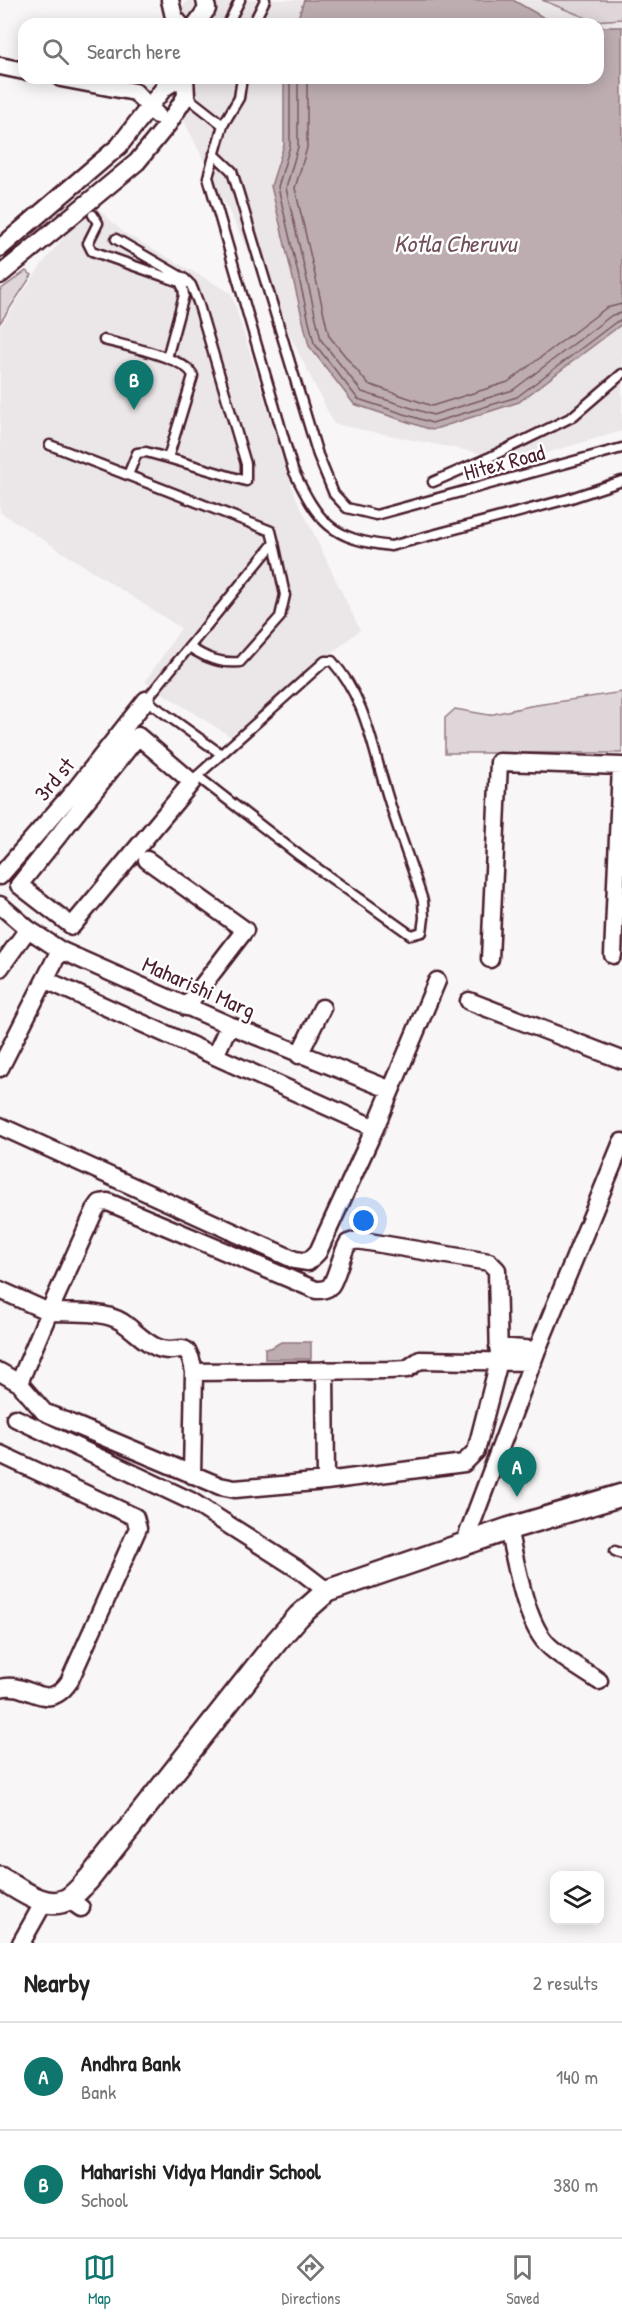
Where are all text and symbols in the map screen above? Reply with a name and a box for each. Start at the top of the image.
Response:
search box [18,18,604,84]
icon: search [39,35,72,68]
text: Search here [87,36,181,66]
water label: Kotla Cheruvu [394,227,519,259]
pin: B [114,360,154,410]
street label: Hitex Road [460,437,548,487]
street label: 3rd st [27,751,81,807]
street label: Maharishi Marg [138,949,260,1025]
your location [349,1206,378,1235]
pin: A [498,1448,536,1497]
map controls [550,1871,604,1925]
button: layers [550,1871,604,1925]
text: Nearby [24,1965,90,2000]
text: 2 results [533,1969,598,1996]
text: Andhra Bank [81,2048,181,2078]
text: A [39,2063,48,2090]
text: 140 m [556,2063,598,2090]
text: Bank [81,2078,116,2105]
text: Maharishi Vidya Mandir School [81,2156,321,2186]
text: B [38,2171,49,2198]
text: 380 m [553,2171,598,2198]
text: School [81,2186,128,2213]
tab: Map [83,2251,116,2309]
tab: Directions [282,2251,340,2309]
tab: Saved [506,2251,539,2309]

